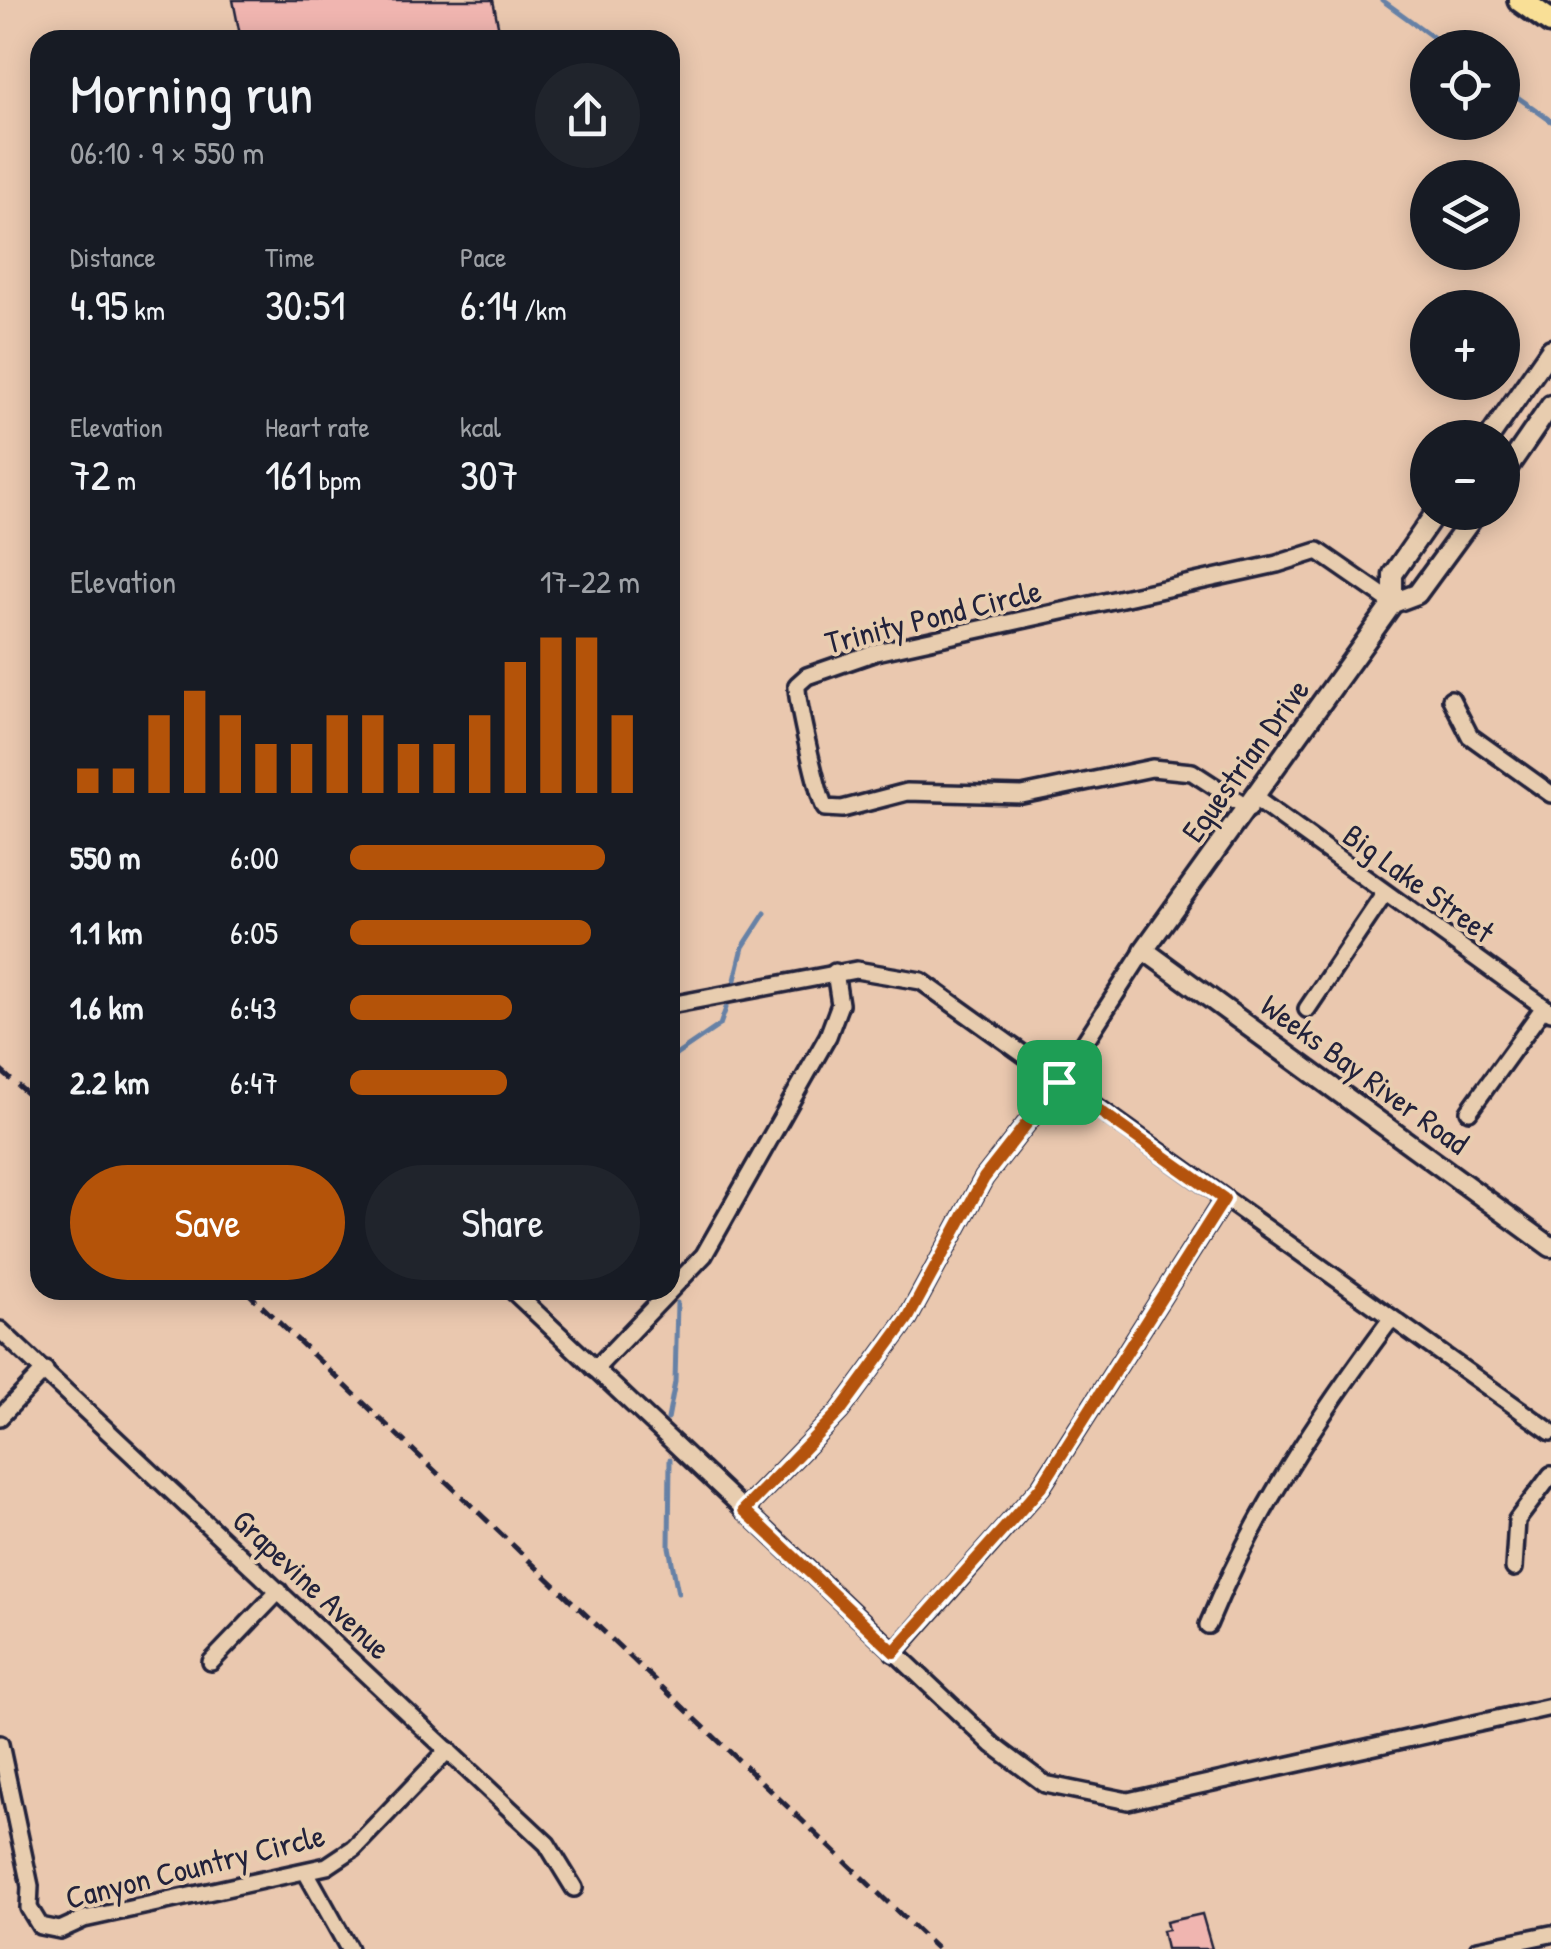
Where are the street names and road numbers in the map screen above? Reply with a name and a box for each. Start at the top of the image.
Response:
street label: Trinity Pond Circle [820,568,1046,664]
street label: Equestrian Drive [1171,670,1319,850]
street label: Big Lake Street [1335,813,1504,953]
street label: Weeks Bay River Road [1252,984,1478,1164]
street label: Grapevine Avenue [223,1499,401,1669]
street label: Canyon Country Circle [61,1813,329,1919]

